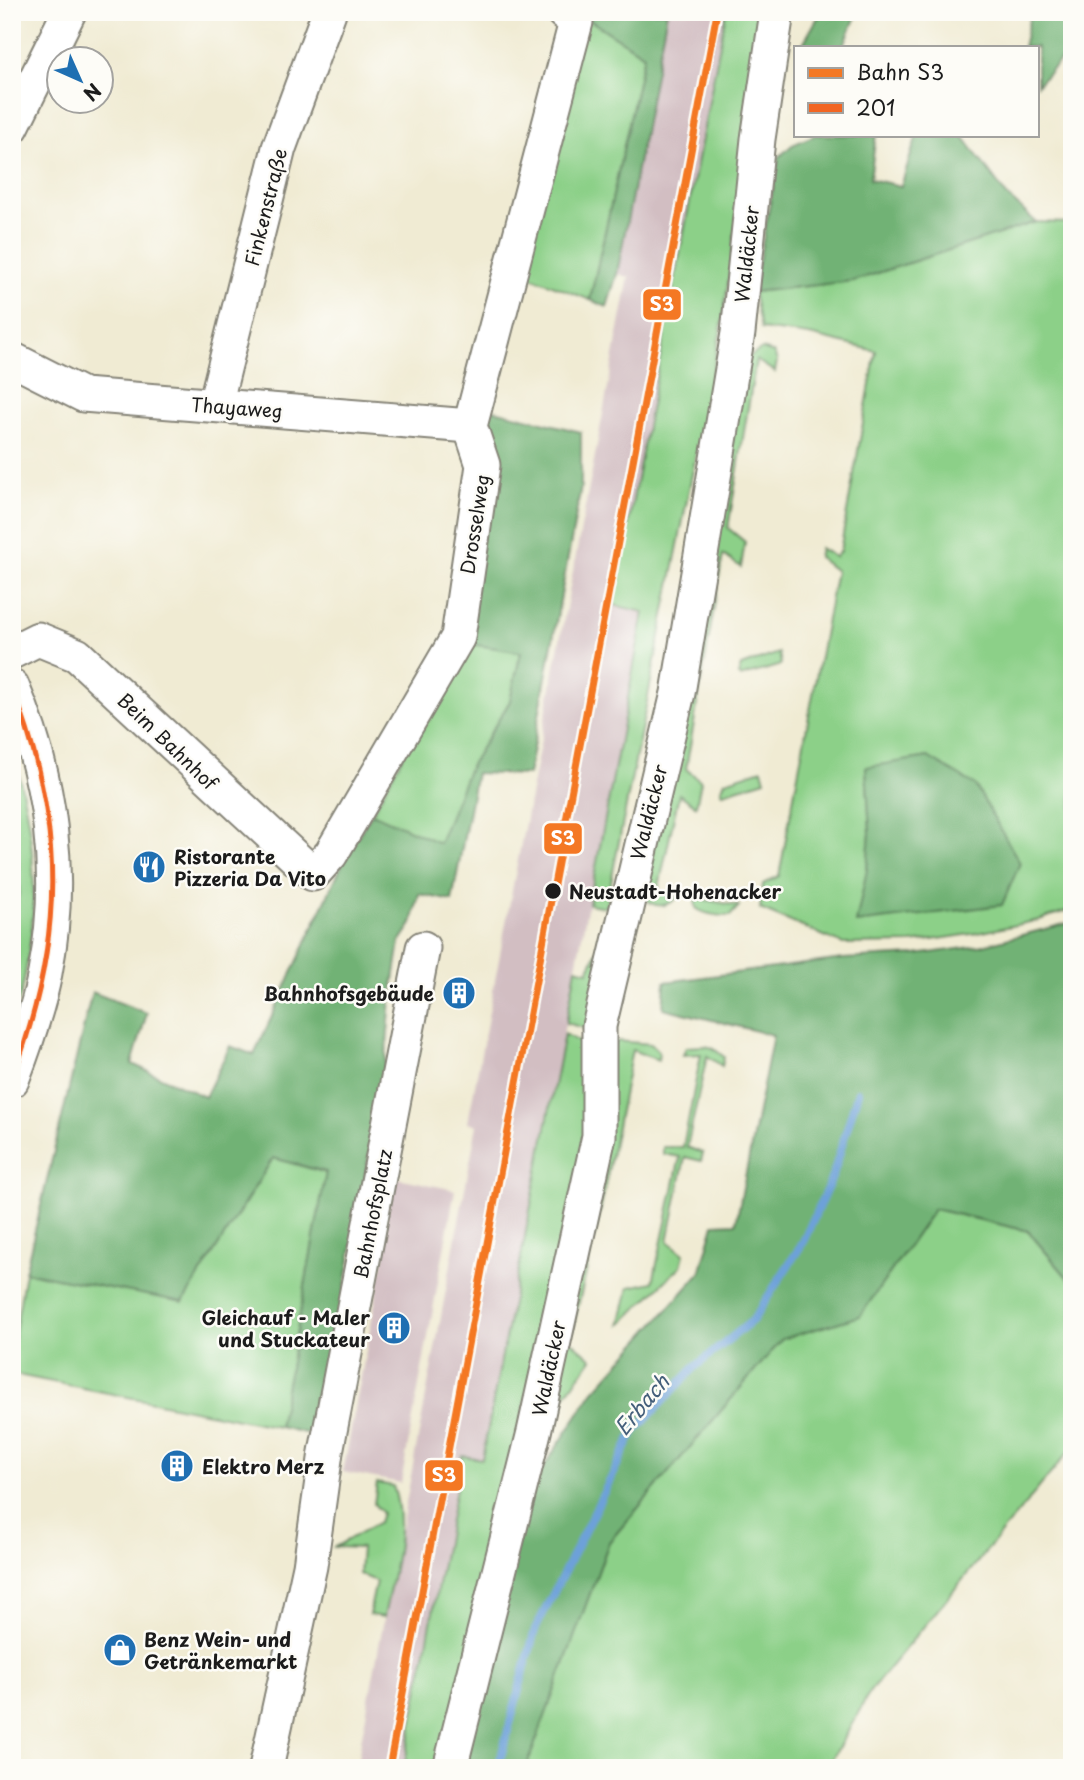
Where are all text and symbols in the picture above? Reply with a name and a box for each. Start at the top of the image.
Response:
north arrow [46,46,116,116]
legend [794,46,1038,136]
text: Bahn S3 [856,55,944,87]
text: N [78,78,108,108]
text: 201 [856,91,895,123]
street label: Finkenstraße [237,145,293,269]
street label: Waldäcker [727,204,765,304]
line badge: S3 [642,288,682,321]
text: S3 [650,289,674,317]
street label: Thayaweg [190,390,284,424]
street label: Drosselweg [452,472,496,576]
street label: Beim Bahnhof [112,686,225,797]
street label: Waldäcker [623,761,673,863]
line badge: S3 [543,822,583,855]
text: S3 [551,823,575,851]
place label: Ristorante Pizzeria Da Vito [174,842,326,892]
restaurant icon: Ristorante Pizzeria Da Vito [130,848,168,886]
place label: Neustadt-Hohenacker [569,877,782,905]
marker: Neustadt-Hohenacker [543,881,563,901]
building icon: Bahnhofsgebäude [440,974,478,1012]
place label: Bahnhofsgebäude [264,979,434,1007]
street label: Bahnhofsplatz [346,1147,398,1281]
place label: Gleichauf - Maler und Stuckateur [202,1303,370,1353]
building icon: Gleichauf - Maler und Stuckateur [375,1309,413,1347]
street label: Waldäcker [524,1317,572,1419]
water label: Erbach [606,1366,677,1441]
building icon: Elektro Merz [158,1447,196,1485]
place label: Elektro Merz [202,1452,325,1480]
line badge: S3 [424,1459,464,1492]
text: S3 [432,1460,456,1488]
place label: Benz Wein- und Getränkemarkt [144,1625,297,1675]
shop icon: Benz Wein- und Getränkemarkt [101,1631,139,1669]

